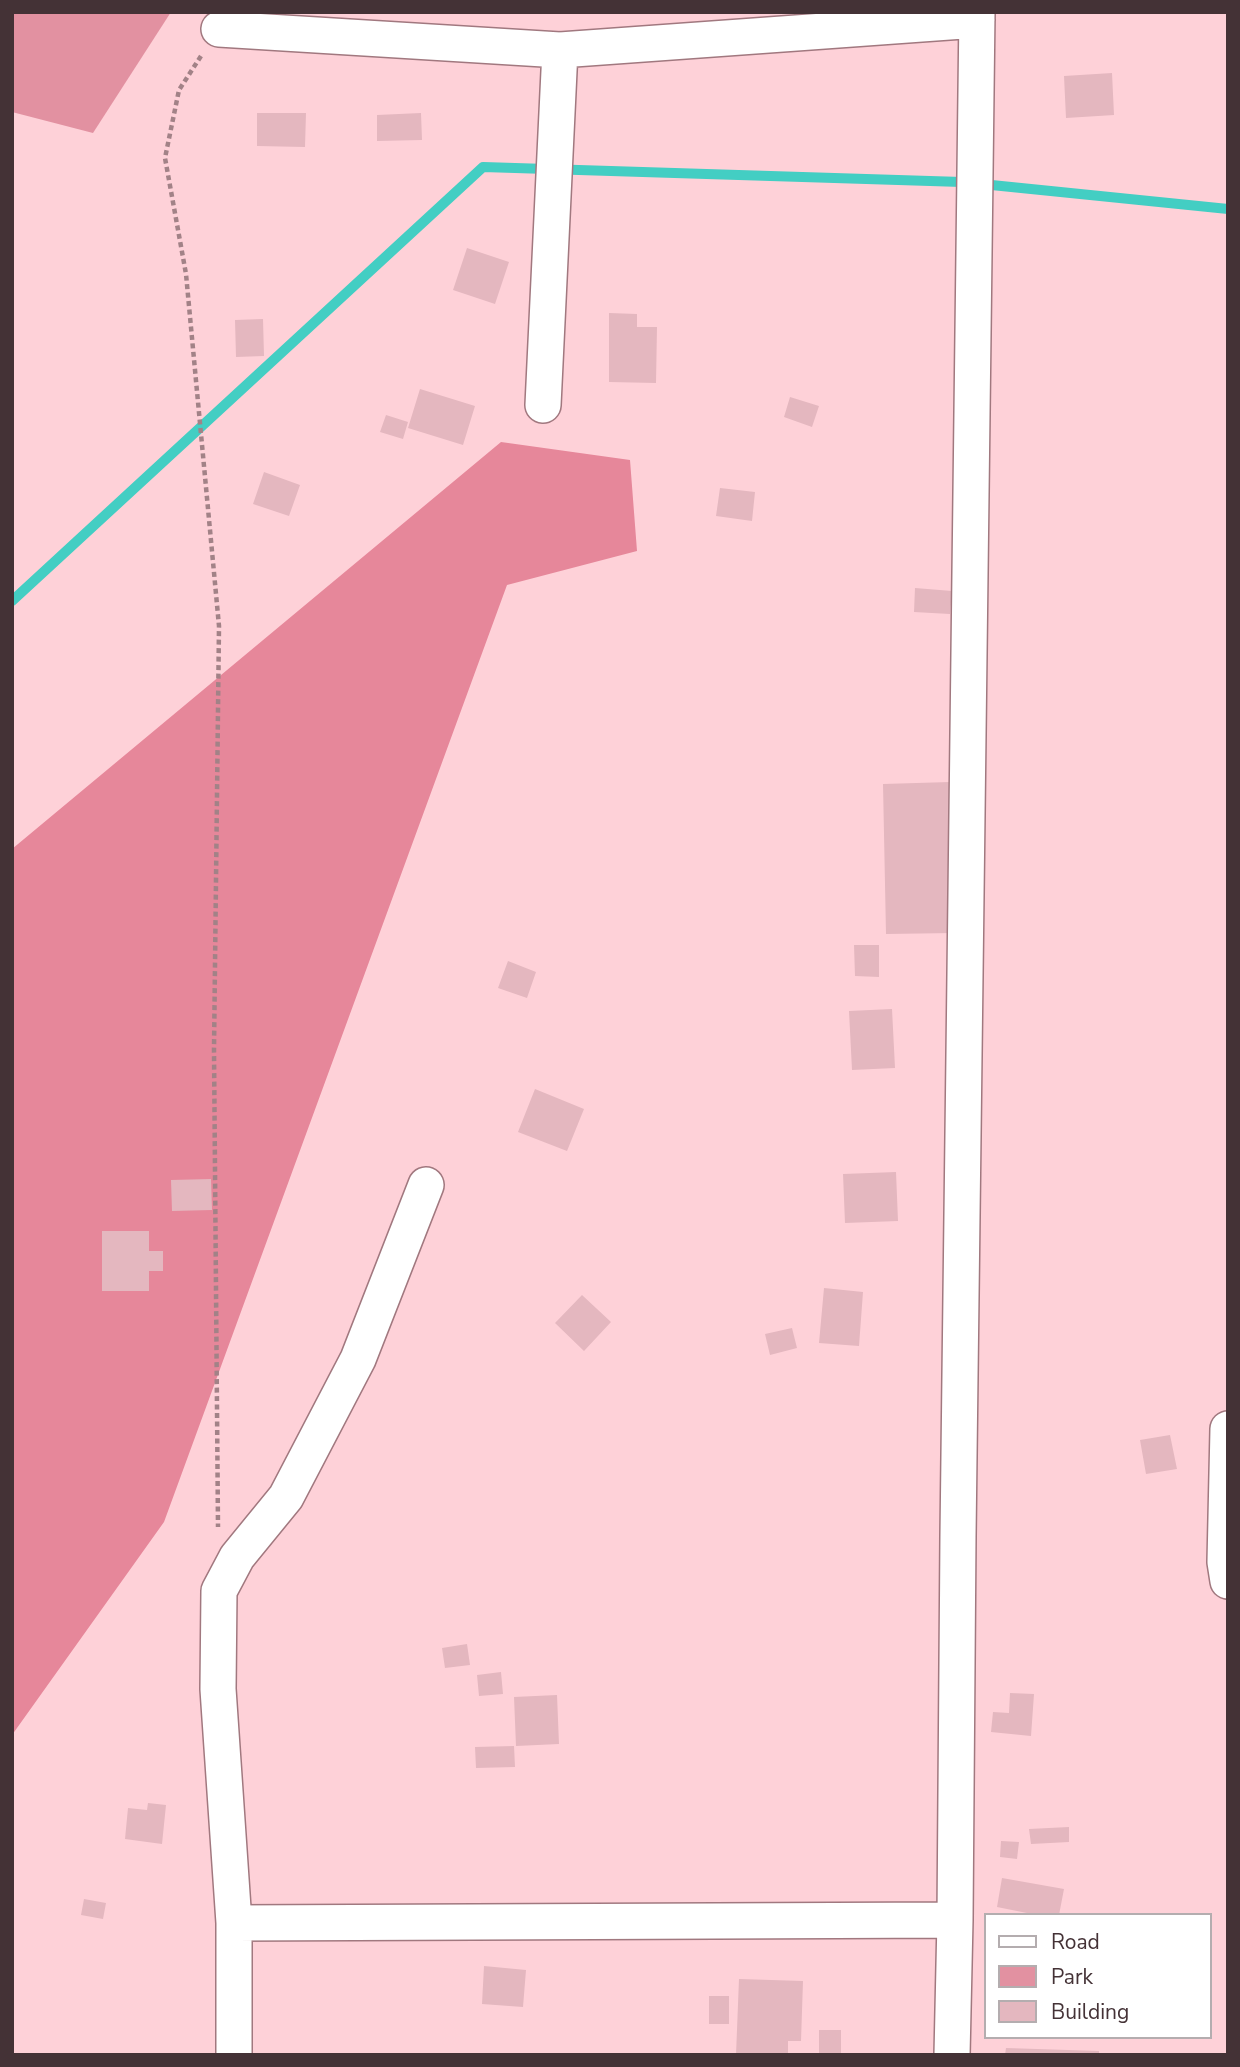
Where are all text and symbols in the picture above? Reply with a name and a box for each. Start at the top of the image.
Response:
legend [984,1913,1212,2039]
text: Road [1051,1928,1100,1956]
text: Park [1051,1963,1093,1991]
text: Building [1051,1998,1129,2026]

